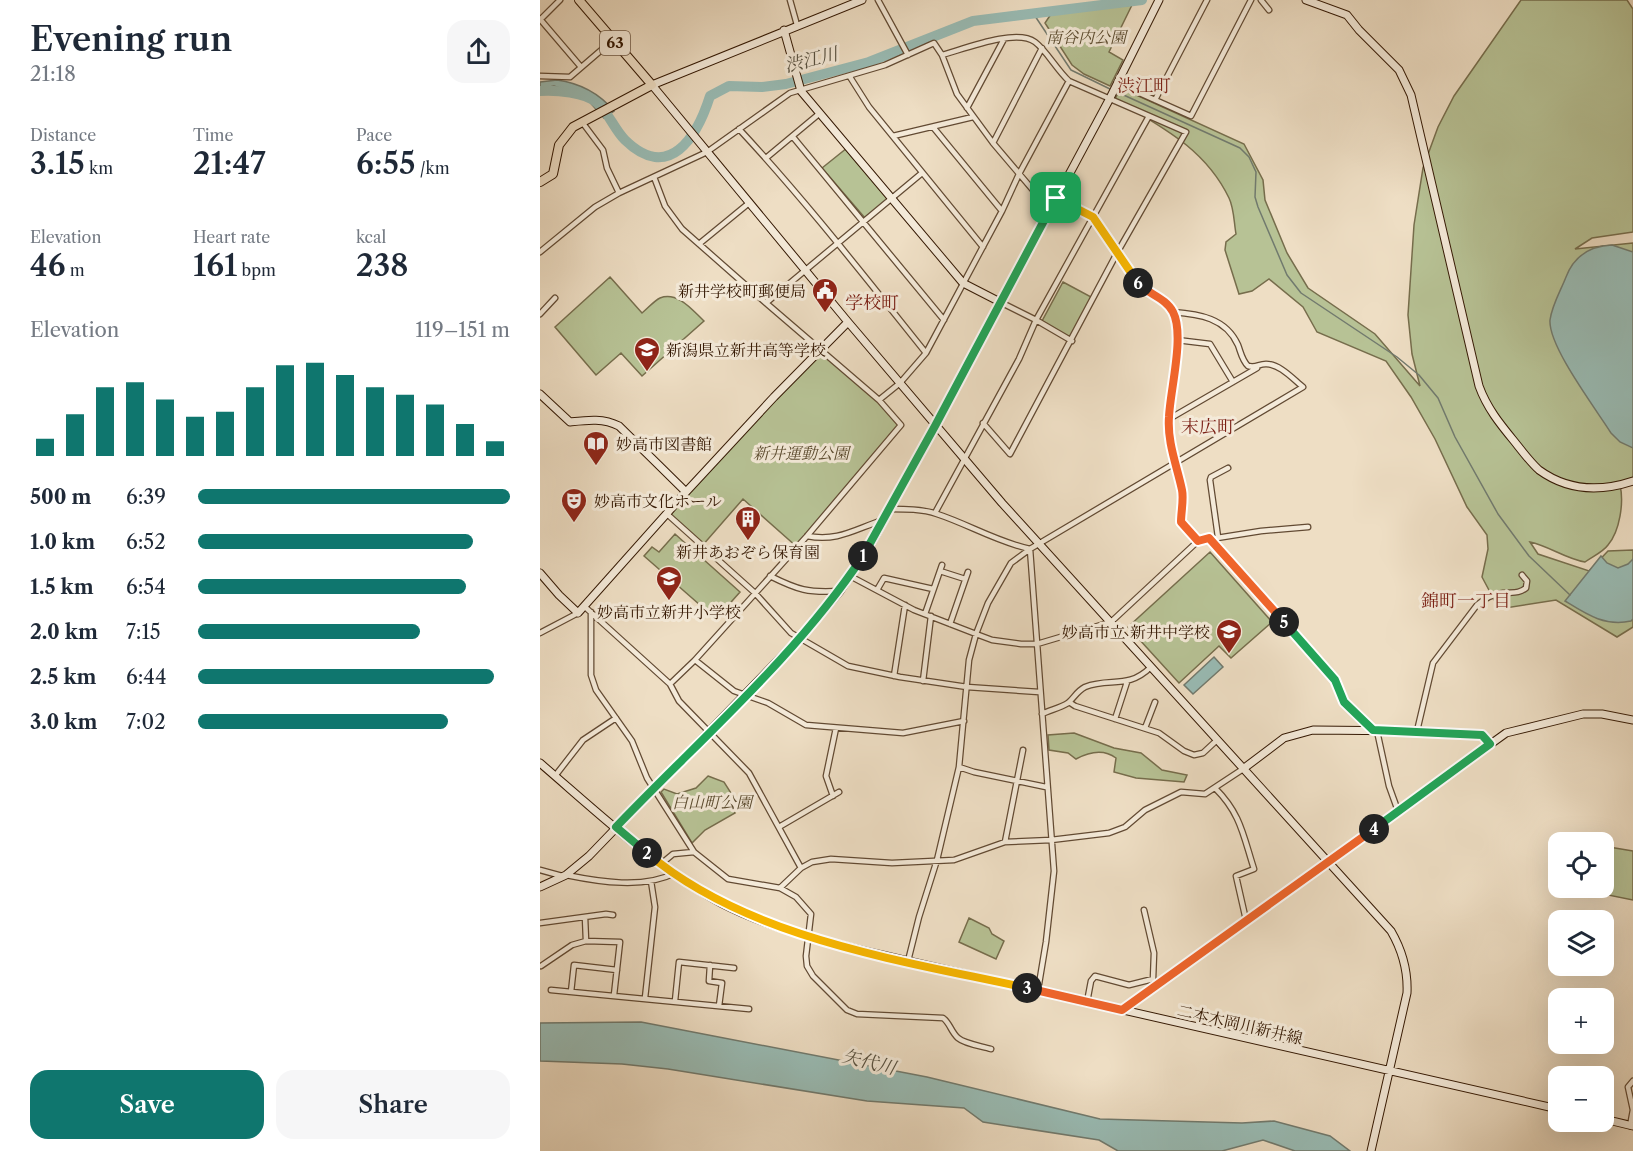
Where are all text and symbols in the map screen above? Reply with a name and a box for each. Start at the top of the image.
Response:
text: Evening run [30,19,232,60]
button: share [447,20,510,83]
park label: 南谷内公園 [1046,27,1129,47]
road number: 63 [600,31,630,55]
water label: 渋江川 [782,42,842,77]
text: 21:18 [30,62,76,86]
district label: 渋江町 [1117,75,1171,97]
text: Distance [30,125,96,145]
text: Time [193,125,233,145]
text: Pace [356,125,392,145]
text: 3.15 [30,145,85,182]
text: 21:47 [193,145,266,182]
text: 6:55 [356,145,416,182]
text: km [85,158,113,178]
text: /km [416,158,450,178]
pin [1030,172,1081,223]
icon: arrive [1039,181,1072,214]
text: Elevation [30,227,101,247]
text: Heart rate [193,227,270,247]
text: kcal [356,227,386,247]
text: 46 [30,247,65,284]
text: 161 [193,247,237,284]
text: 238 [356,247,409,284]
text: m [65,260,85,280]
text: bpm [237,260,276,280]
pin: 6 [1123,268,1153,298]
text: 6 [1133,273,1143,293]
public building icon: 新井学校町郵便局 [810,276,840,314]
place label: 新井学校町郵便局 [678,281,806,301]
district label: 学校町 [845,292,899,314]
text: Elevation [30,318,119,342]
text: 119–151 m [415,318,510,342]
school or university icon: 新潟県立新井高等学校 [632,335,662,373]
place label: 新潟県立新井高等学校 [666,340,826,360]
district label: 末広町 [1181,416,1235,438]
library icon: 妙高市図書館 [581,429,611,467]
place label: 妙高市図書館 [616,434,712,454]
park label: 新井運動公園 [753,443,852,463]
text: 500 m [30,485,91,509]
text: 6:39 [126,485,166,509]
theatre icon: 妙高市文化ホール [559,486,589,524]
place label: 妙高市文化ホール [594,491,722,511]
building icon: 新井あおぞら保育園 [733,504,763,542]
text: 1.0 km [30,530,95,554]
text: 6:52 [126,530,166,554]
pin: 1 [848,541,878,571]
place label: 新井あおぞら保育園 [676,542,820,562]
text: 1 [859,546,867,566]
school or university icon: 妙高市立新井小学校 [654,564,684,602]
text: 1.5 km [30,575,94,599]
text: 6:54 [126,575,166,599]
district label: 錦町一丁目 [1421,590,1511,612]
place label: 妙高市立新井小学校 [597,602,741,622]
pin: 5 [1269,607,1299,637]
text: 5 [1280,612,1288,632]
school or university icon: 妙高市立 新井中学校 [1214,617,1244,655]
text: 2.0 km [30,620,98,644]
text: 7:15 [126,620,161,644]
place label: 妙高市立 新井中学校 [1062,622,1210,642]
text: 2.5 km [30,665,97,689]
text: 6:44 [126,665,166,689]
text: 3.0 km [30,710,97,734]
text: 7:02 [126,710,166,734]
park label: 白山町公園 [672,792,755,812]
pin: 4 [1359,814,1389,844]
text: 4 [1369,819,1379,839]
map controls [1548,832,1614,1132]
button: locate [1548,832,1614,898]
pin: 2 [632,838,662,868]
text: 2 [642,843,652,863]
button: layers [1548,910,1614,976]
pin: 3 [1012,973,1042,1003]
text: 3 [1022,978,1032,998]
button: + [1548,988,1614,1054]
street label: 二本木岡川新井線 [1175,1000,1305,1048]
water label: 矢代川 [840,1045,900,1080]
button: − [1548,1066,1614,1132]
button: Save [30,1070,264,1139]
button: Share [276,1070,510,1139]

